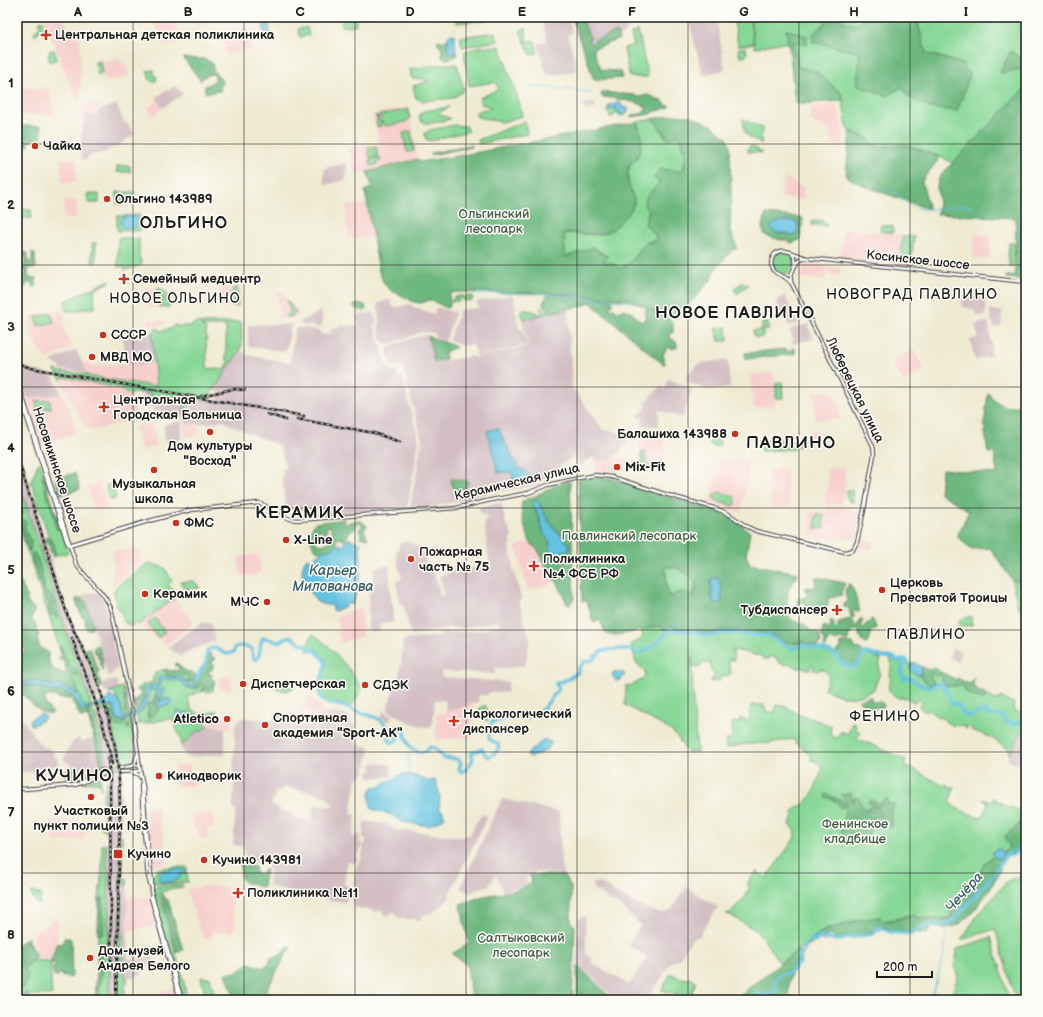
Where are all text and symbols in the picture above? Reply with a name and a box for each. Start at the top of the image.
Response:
text: A [73,4,82,20]
text: B [183,4,193,20]
text: C [295,4,305,20]
text: D [405,4,415,20]
text: E [518,4,527,20]
text: F [628,4,636,20]
text: G [739,4,749,20]
text: H [849,4,859,20]
text: I [964,4,968,20]
place label: Центральная детская поликлиника [55,27,275,43]
marker: Центральная детская поликлиника [40,29,52,41]
text: 1 [8,75,14,91]
place label: Чайка [43,138,82,154]
marker: Чайка [30,141,40,151]
place label: Ольгино 143989 [115,191,213,207]
marker: Ольгино 143989 [102,194,112,204]
text: 2 [7,197,15,213]
park label: Ольгинский лесопарк [459,206,529,237]
district label: ОЛЬГИНО [140,213,228,233]
street label: Косинское шоссе [866,247,970,273]
place label: Семейный медцентр [133,271,261,287]
marker: Семейный медцентр [118,273,130,285]
district label: НОВОГРАД ПАВЛИНО [826,285,998,304]
district label: НОВОЕ ОЛЬГИНО [109,290,241,307]
district label: НОВОЕ ПАВЛИНО [655,303,815,323]
text: 3 [7,319,15,335]
place label: СССР [111,327,147,343]
marker: СССР [98,330,108,340]
street label: Люберецкая улица [822,334,888,446]
place label: МВД МО [100,349,153,365]
marker: МВД МО [87,352,97,362]
place label: Центральная Городская Больница [113,392,242,423]
marker: Центральная Городская Больница [98,401,110,413]
street label: Носовихинское шоссе [29,405,85,535]
place label: Балашиха 143988 [617,426,727,442]
marker: Дом культуры "Восход" [205,427,215,437]
marker: Балашиха 143988 [730,429,740,439]
district label: ПАВЛИНО [746,433,836,453]
place label: Дом культуры "Восход" [168,438,252,469]
text: 4 [7,440,15,456]
place label: Mix-Fit [625,459,666,475]
street label: Керамическая улица [453,460,581,504]
marker: Mix-Fit [612,462,622,472]
marker: Музыкальная школа [149,465,159,475]
place label: Музыкальная школа [112,476,196,507]
district label: КЕРАМИК [255,503,345,523]
place label: ФМС [184,515,214,531]
marker: ФМС [171,518,181,528]
park label: Павлинский лесопарк [562,528,697,544]
place label: X-Line [294,532,333,548]
marker: X-Line [281,535,291,545]
place label: Пожарная часть № 75 [419,544,490,575]
place label: Поликлиника №4 ФСБ РФ [543,551,626,582]
marker: Пожарная часть № 75 [406,554,416,564]
marker: Поликлиника №4 ФСБ РФ [528,560,540,572]
text: 5 [7,562,15,578]
water label: Карьер Милованова [292,562,374,595]
place label: Церковь Пресвятой Троицы [890,575,1007,606]
marker: Церковь Пресвятой Троицы [877,585,887,595]
place label: Керамик [153,586,208,602]
marker: Керамик [140,589,150,599]
place label: МЧС [230,594,259,610]
marker: МЧС [262,597,272,607]
place label: Тубдиспансер [741,602,828,618]
marker: Тубдиспансер [831,604,843,616]
district label: ПАВЛИНО [886,625,966,644]
place label: Диспетчерская [251,676,346,692]
place label: СДЭК [373,677,409,693]
marker: Диспетчерская [238,679,248,689]
marker: СДЭК [360,680,370,690]
text: 6 [7,683,15,699]
place label: Наркологический диспансер [462,706,572,737]
district label: ФЕНИНО [849,707,921,726]
place label: Спортивная академия "Sport-AK" [273,710,403,741]
place label: Atletico [173,711,219,727]
marker: Atletico [222,714,232,724]
marker: Наркологический диспансер [448,715,460,727]
marker: Спортивная академия "Sport-AK" [260,720,270,730]
district label: КУЧИНО [35,766,113,786]
place label: Кинодворик [167,768,242,784]
marker: Кинодворик [154,771,164,781]
marker: Участковый пункт полиции №3 [86,792,96,802]
place label: Участковый пункт полиции №3 [33,803,149,834]
text: 7 [7,805,15,821]
park label: Фенинское кладбище [822,816,888,847]
place label: Кучино [127,846,171,862]
marker: Кучино [112,848,124,860]
place label: Кучино 143981 [212,852,301,868]
marker: Кучино 143981 [199,855,209,865]
water label: Чечёра [942,868,986,916]
place label: Поликлиника №11 [247,885,358,901]
marker: Поликлиника №11 [232,887,244,899]
text: 8 [7,927,15,943]
park label: Салтыковский лесопарк [477,930,565,961]
place label: Дом-музей Андрея Белого [97,943,190,974]
marker: Дом-музей Андрея Белого [85,953,95,963]
scale bar [877,953,932,979]
text: 200 m [883,960,917,975]

